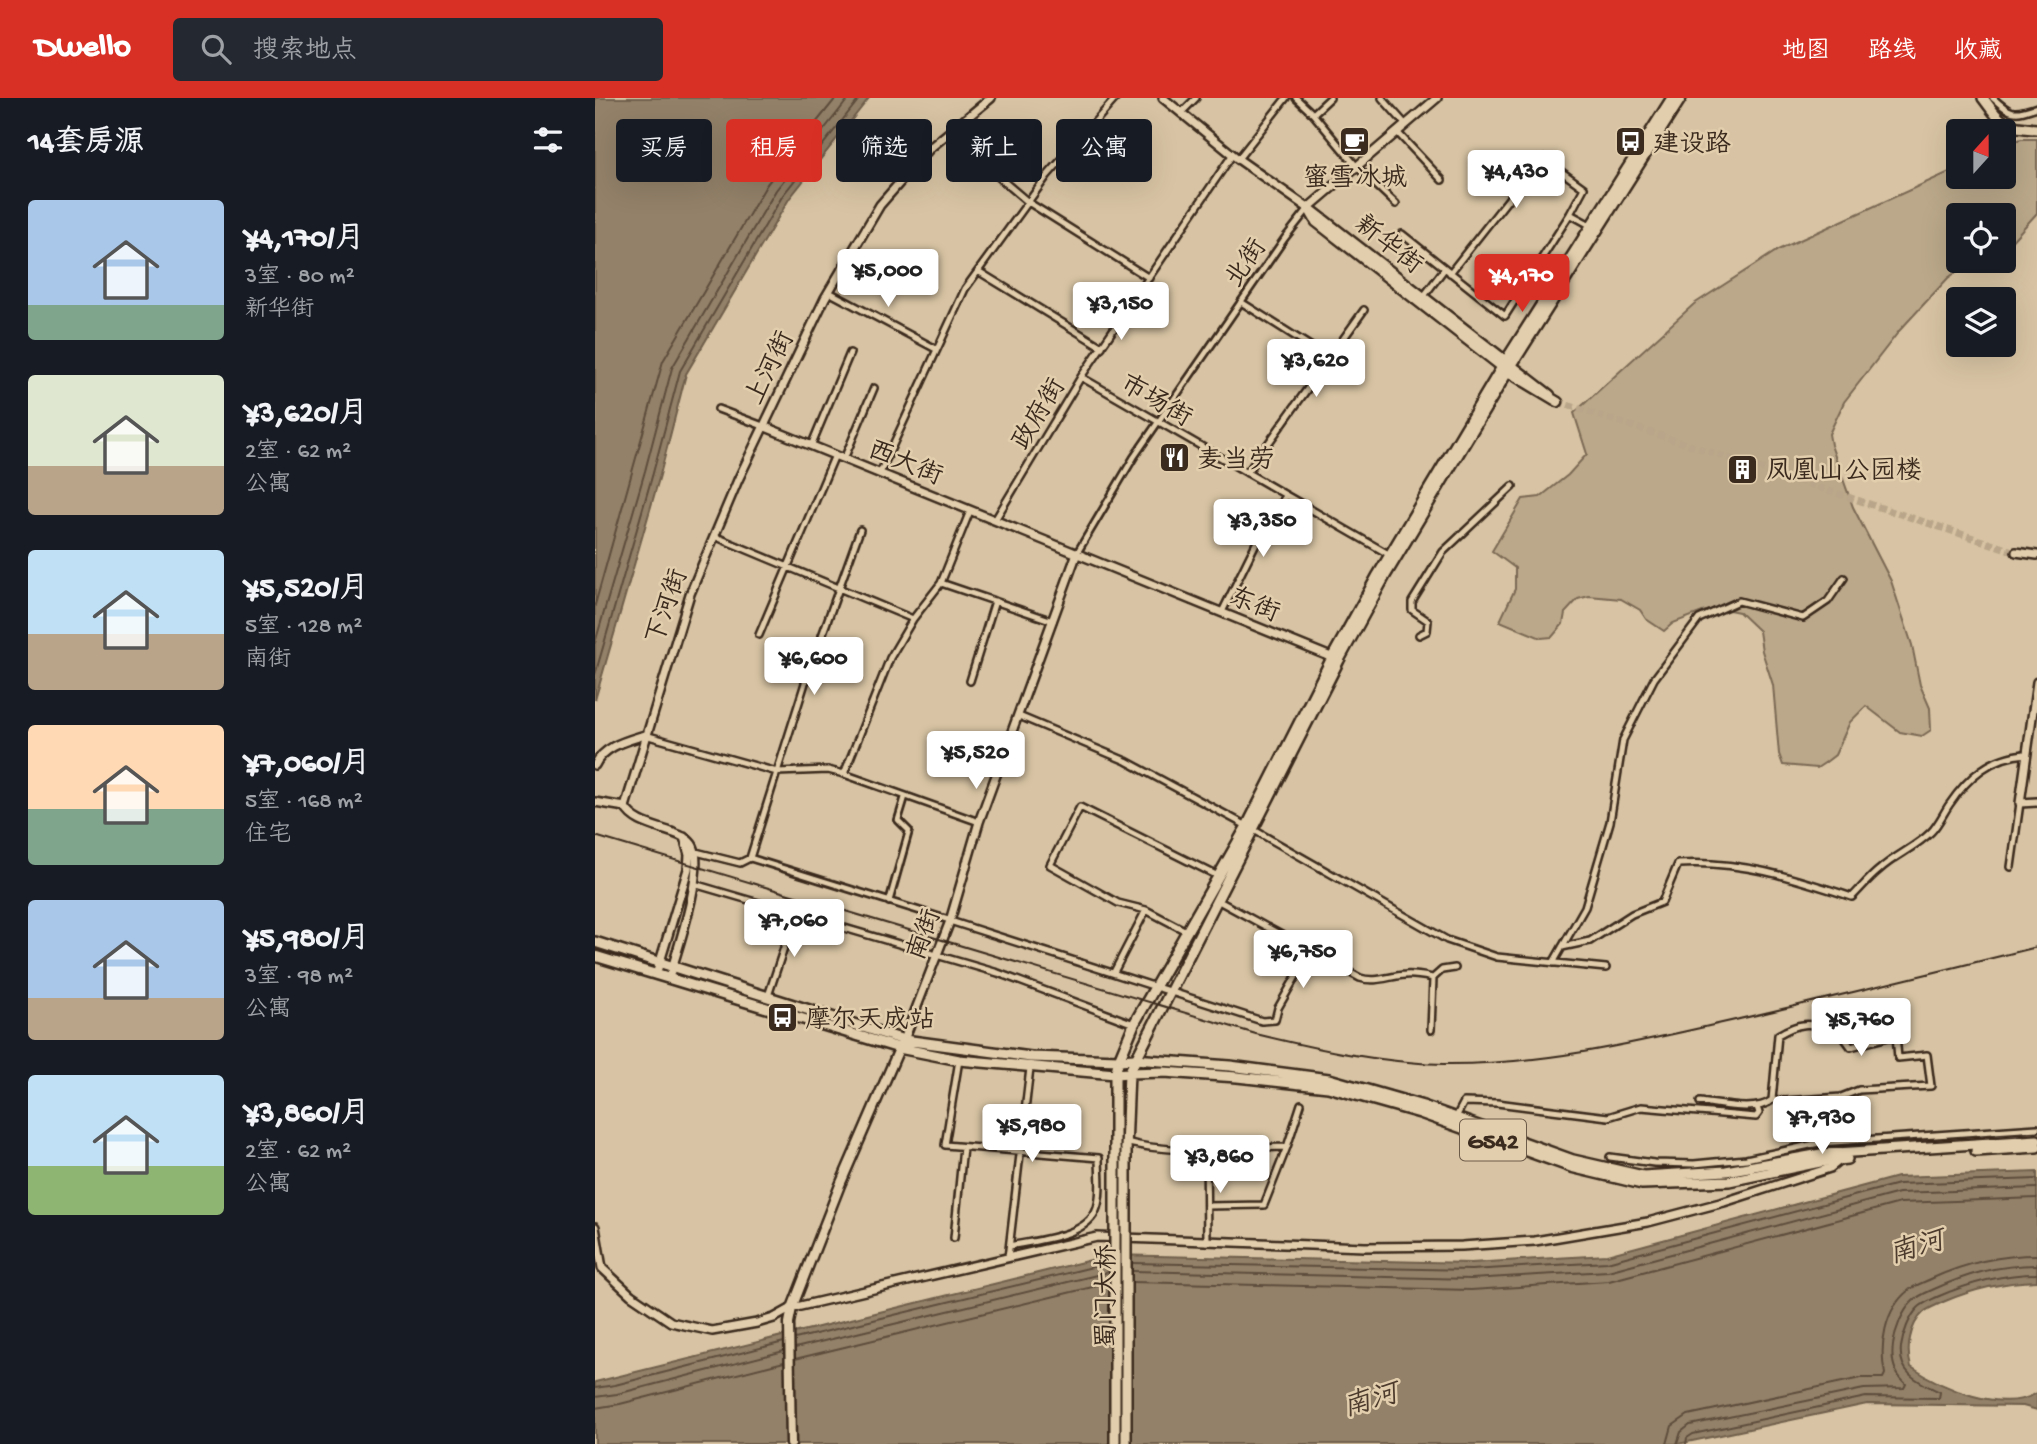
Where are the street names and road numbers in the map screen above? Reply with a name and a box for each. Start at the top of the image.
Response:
street label: 新华街 [1347,210,1428,283]
street label: 北街 [1220,234,1275,295]
street label: 上河街 [740,327,803,411]
street label: 市场街 [1113,368,1197,436]
street label: 政府街 [1006,373,1074,457]
street label: 西大街 [862,435,947,494]
street label: 下河街 [641,565,697,649]
street label: 东街 [1223,581,1284,631]
street label: 南街 [901,905,950,965]
road number: G542 [1460,1120,1526,1160]
street label: 蜀门大桥 [1093,1244,1125,1348]

